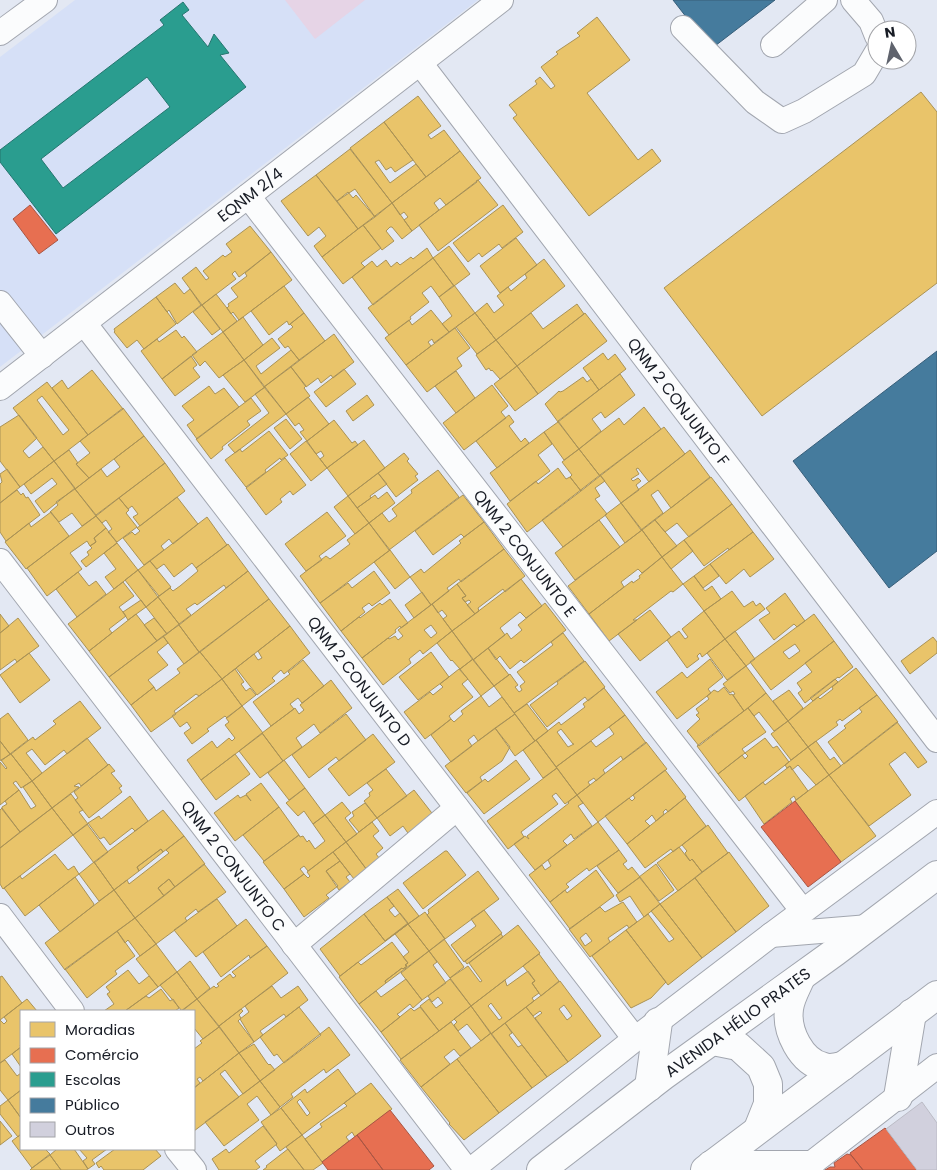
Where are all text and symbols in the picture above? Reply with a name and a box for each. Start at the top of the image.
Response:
north arrow [867,20,917,70]
text: N [883,21,897,43]
street label: EQNM 2/4 [213,162,288,228]
street label: QNM 2 CONJUNTO F [622,333,735,471]
street label: QNM 2 CONJUNTO E [468,485,582,622]
street label: QNM 2 CONJUNTO D [302,612,417,752]
street label: QNM 2 CONJUNTO C [175,796,291,937]
street label: AVENIDA HÉLIO PRATES [660,962,815,1083]
legend [20,1010,195,1150]
text: Moradias [65,1019,135,1040]
text: Comércio [65,1044,139,1065]
text: Escolas [65,1069,121,1090]
text: Público [65,1094,120,1115]
text: Outros [65,1119,115,1140]

